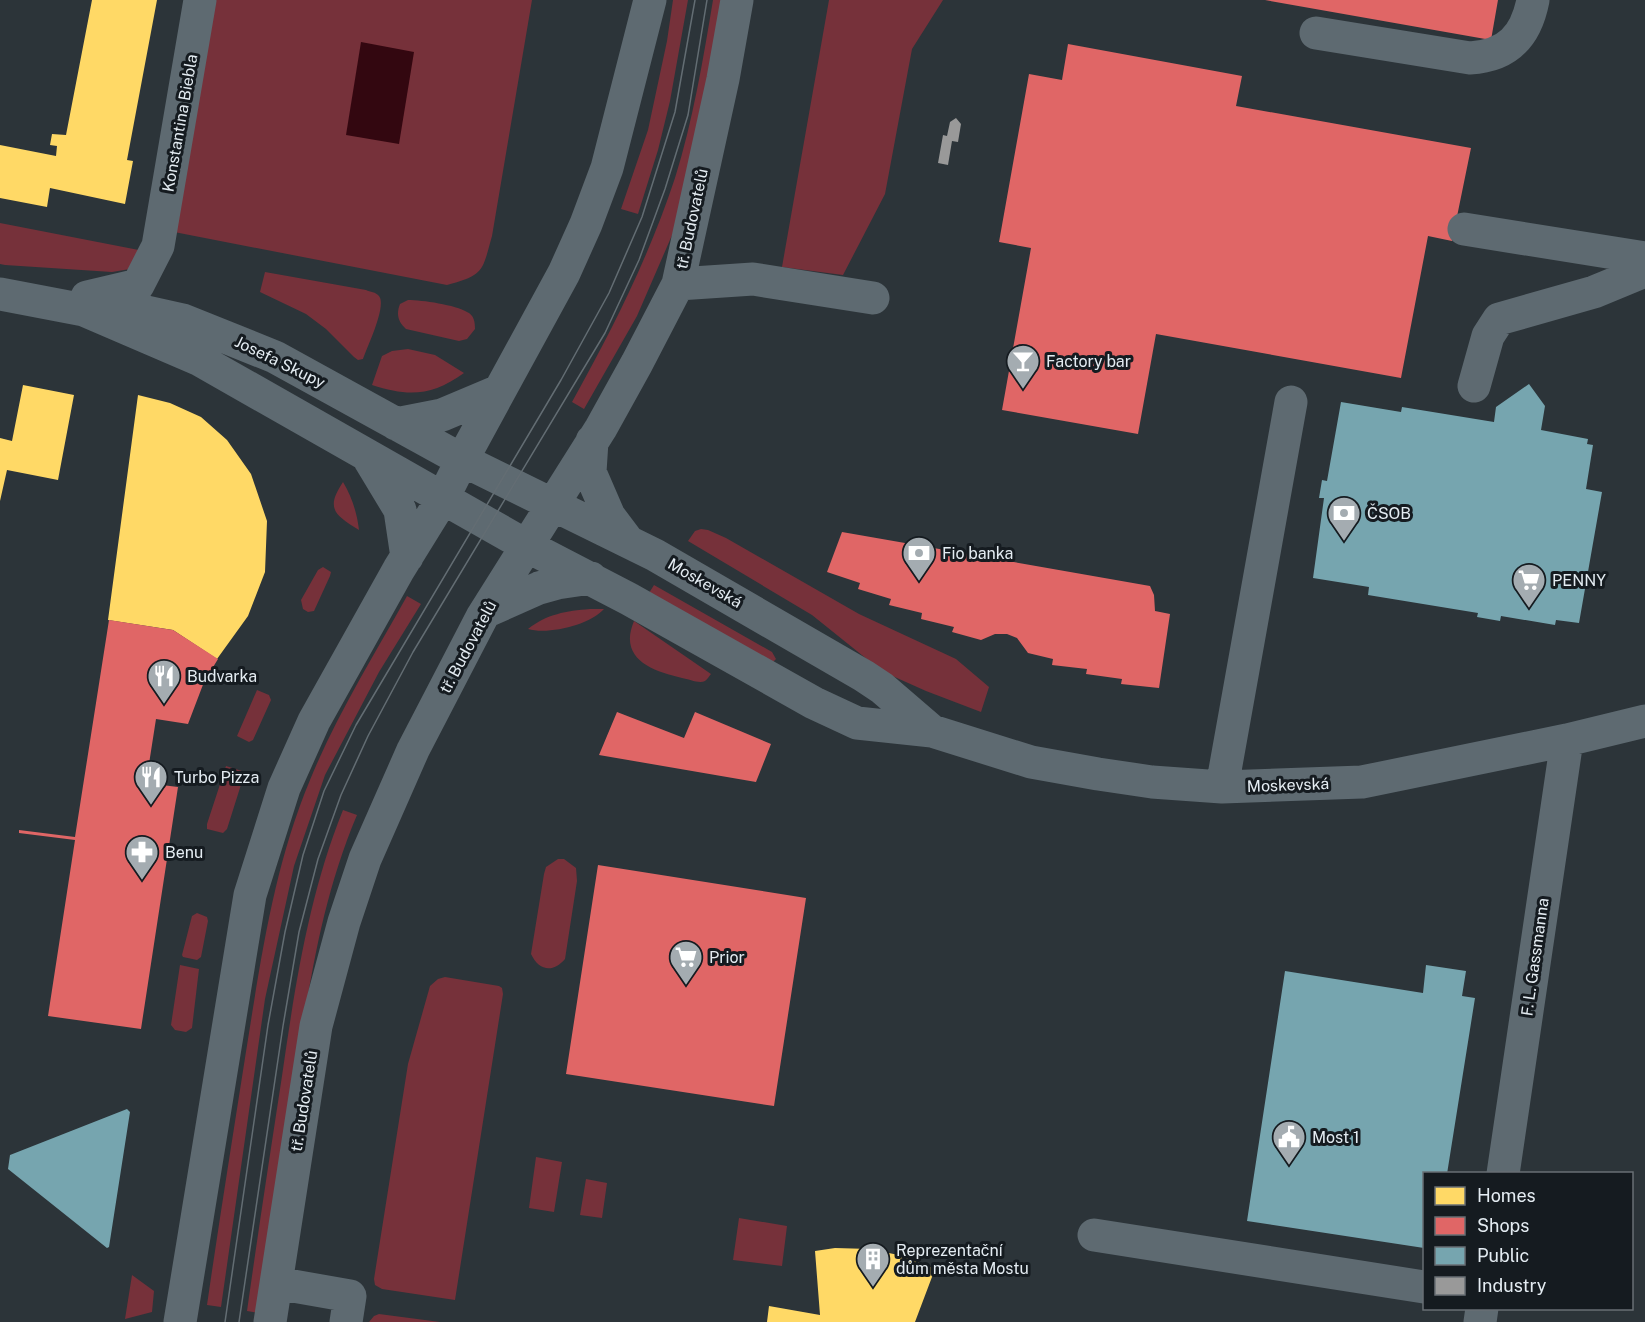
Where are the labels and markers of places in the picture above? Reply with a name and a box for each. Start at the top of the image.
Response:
bar icon: Factory bar [1005,343,1041,390]
place label: Factory bar [1046,352,1131,371]
bank icon: ČSOB [1326,495,1362,542]
place label: ČSOB [1367,503,1411,523]
bank icon: Fio banka [901,535,937,582]
place label: Fio banka [942,544,1013,563]
supermarket icon: PENNY [1511,562,1547,609]
place label: PENNY [1552,571,1606,590]
restaurant icon: Budvarka [146,658,182,705]
place label: Budvarka [187,667,257,686]
restaurant icon: Turbo Pizza [133,759,169,806]
place label: Turbo Pizza [174,768,259,787]
pharmacy icon: Benu [124,834,160,881]
place label: Benu [165,843,203,862]
supermarket icon: Prior [668,939,704,986]
place label: Prior [709,948,745,967]
public building icon: Most 1 [1271,1119,1307,1166]
place label: Most 1 [1312,1128,1360,1147]
building icon: Reprezentační dům města Mostu [855,1241,891,1288]
place label: Reprezentační dům města Mostu [896,1241,1029,1278]

